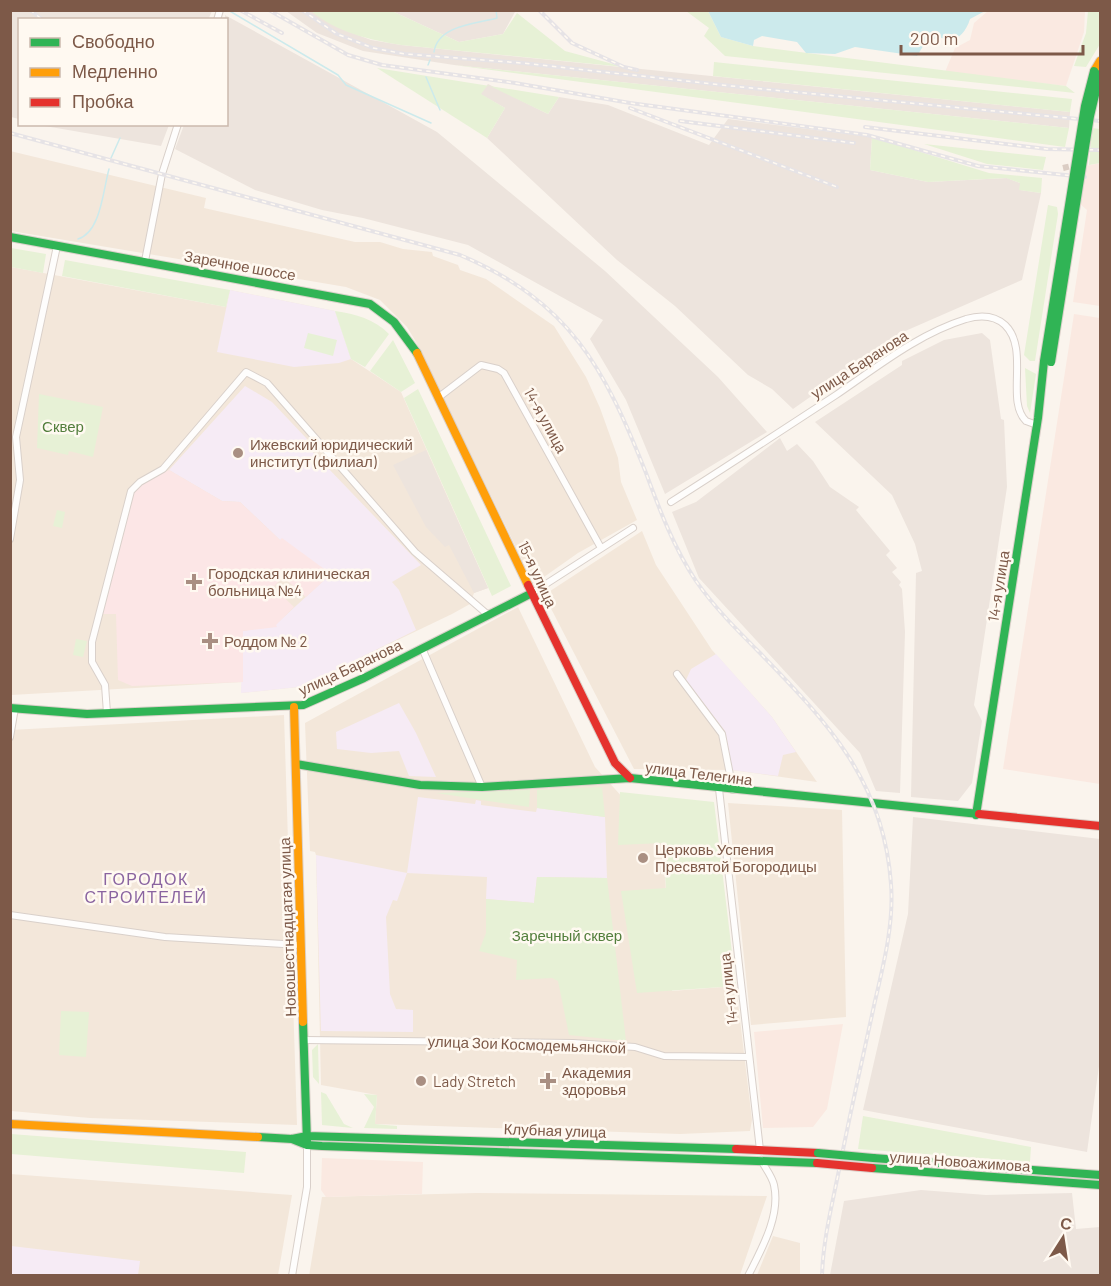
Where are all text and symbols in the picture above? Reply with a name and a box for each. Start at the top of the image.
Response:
legend [18,18,228,126]
scale bar [901,18,1082,56]
text: 200 m [910,27,958,49]
text: Свободно [72,30,155,52]
text: Медленно [72,60,158,82]
text: Пробка [72,90,135,112]
street label: Заречное шоссе [183,246,297,284]
street label: улица Баранова [807,326,911,402]
street label: 14-я улица [521,384,572,456]
park label: Сквер [42,417,84,435]
place label: Ижевский юридический институт (филиал) [250,435,413,470]
marker: Ижевский юридический институт (филиал) [231,446,245,460]
street label: 15-я улица [515,538,561,611]
street label: 14-я улица [983,548,1013,623]
place label: Городская клиническая больница №4 [208,564,370,599]
marker: Городская клиническая больница №4 [185,573,203,591]
marker: Роддом № 2 [201,632,219,650]
place label: Роддом № 2 [224,632,308,650]
street label: улица Баранова [295,635,405,699]
street label: улица Телегина [644,757,754,789]
street label: Новошестнадцатая улица [275,836,299,1017]
place label: Церковь Успения Пресвятой Богородицы [655,840,817,875]
marker: Церковь Успения Пресвятой Богородицы [636,851,650,865]
district label: ГОРОДОК СТРОИТЕЛЕЙ [84,869,208,906]
park label: Заречный сквер [512,926,622,944]
street label: 14-я улица [715,952,741,1026]
street label: улица Зои Космодемьянской [427,1032,627,1056]
place label: Академия здоровья [562,1063,631,1098]
place label: Lady Stretch [433,1072,516,1090]
marker: Академия здоровья [539,1072,557,1090]
marker: Lady Stretch [414,1074,428,1088]
street label: Клубная улица [503,1119,607,1141]
street label: улица Новоажимова [889,1147,1032,1175]
north arrow [1033,1208,1093,1268]
text: С [1059,1212,1074,1233]

